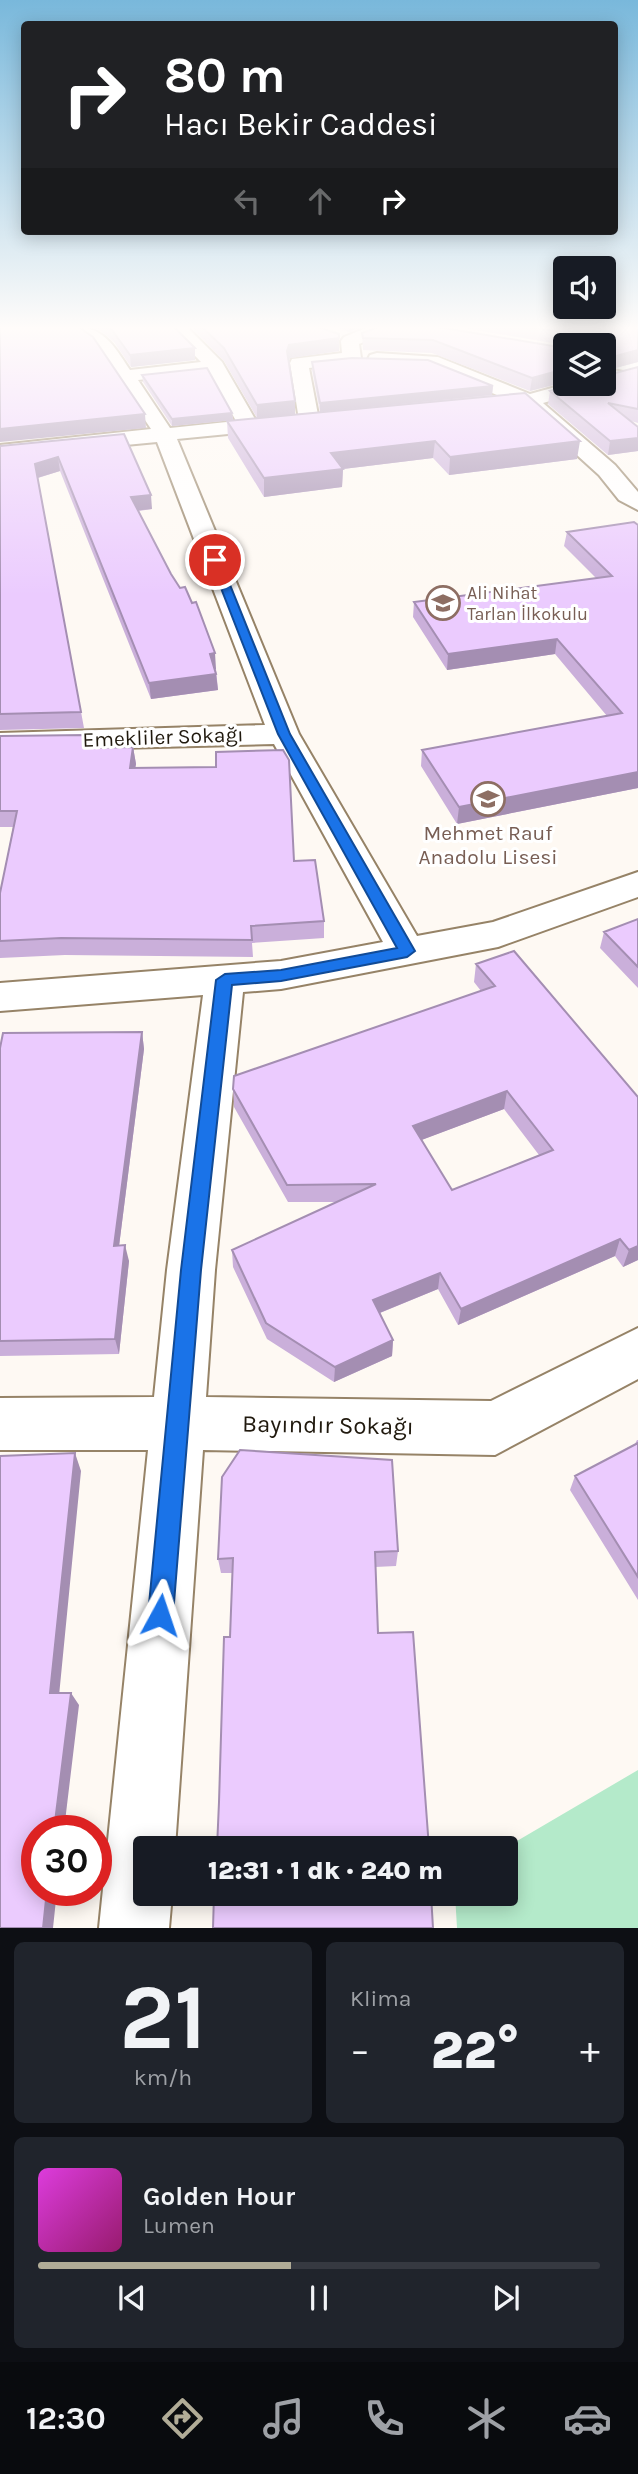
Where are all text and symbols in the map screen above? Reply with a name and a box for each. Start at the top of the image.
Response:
text: 80 m [164,47,286,104]
icon: right [49,49,140,140]
text: Hacı Bekir Caddesi [164,106,438,143]
icon: left [228,182,266,220]
icon: ahead [301,182,339,220]
icon: right [374,182,412,220]
map controls [553,256,616,396]
button: sound [553,256,616,319]
button: layers [553,333,616,396]
pin [185,530,245,590]
icon: arrive [196,541,234,579]
place label: Ali Nihat Tarlan İlkokulu [467,582,588,625]
school or university icon: Ali Nihat Tarlan İlkokulu [424,584,462,622]
street label: Emekliler Sokağı [82,722,244,752]
school or university icon: Mehmet Rauf Anadolu Lisesi [469,780,507,818]
place label: Mehmet Rauf Anadolu Lisesi [419,821,558,869]
street label: Bayındır Sokağı [242,1410,414,1440]
position arrow [123,1578,197,1652]
speed limit sign: 30 [21,1815,112,1906]
text: 12:31 · 1 dk · 240 m [208,1855,443,1886]
text: 21 [119,1965,207,2071]
text: Klima [350,1985,411,2012]
text: 22° [431,2020,519,2081]
text: − [350,2028,370,2073]
text: + [580,2028,600,2073]
text: km/h [134,2064,192,2091]
text: Golden Hour [143,2181,295,2212]
text: Lumen [143,2212,215,2239]
icon: previous [113,2279,151,2317]
icon: pause [300,2279,338,2317]
icon: next [487,2279,525,2317]
icon: directions [158,2394,207,2443]
icon: music [259,2394,308,2443]
icon: phone [360,2394,409,2443]
icon: climate [462,2394,511,2443]
icon: car [563,2394,612,2443]
text: 12:30 [26,2400,106,2437]

